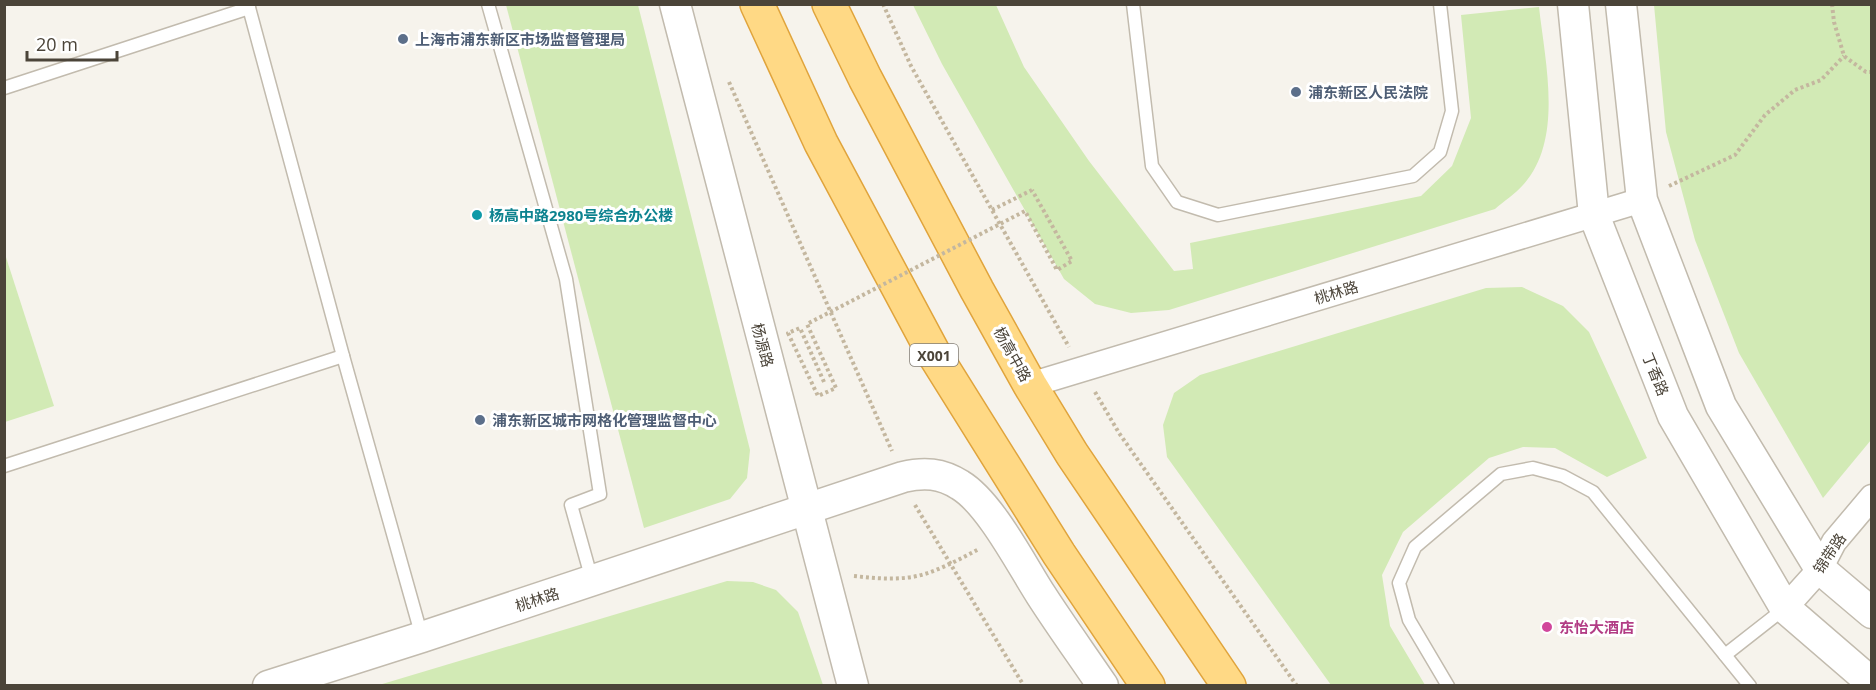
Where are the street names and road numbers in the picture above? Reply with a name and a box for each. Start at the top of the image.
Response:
street label: 桃林路 [1312,276,1360,308]
street label: 杨源路 [748,321,778,369]
street label: 杨高中路 [990,323,1036,385]
road number: X001 [910,344,958,366]
street label: 丁香路 [1638,349,1674,399]
street label: 锦带路 [1808,529,1850,577]
street label: 桃林路 [513,583,561,615]

